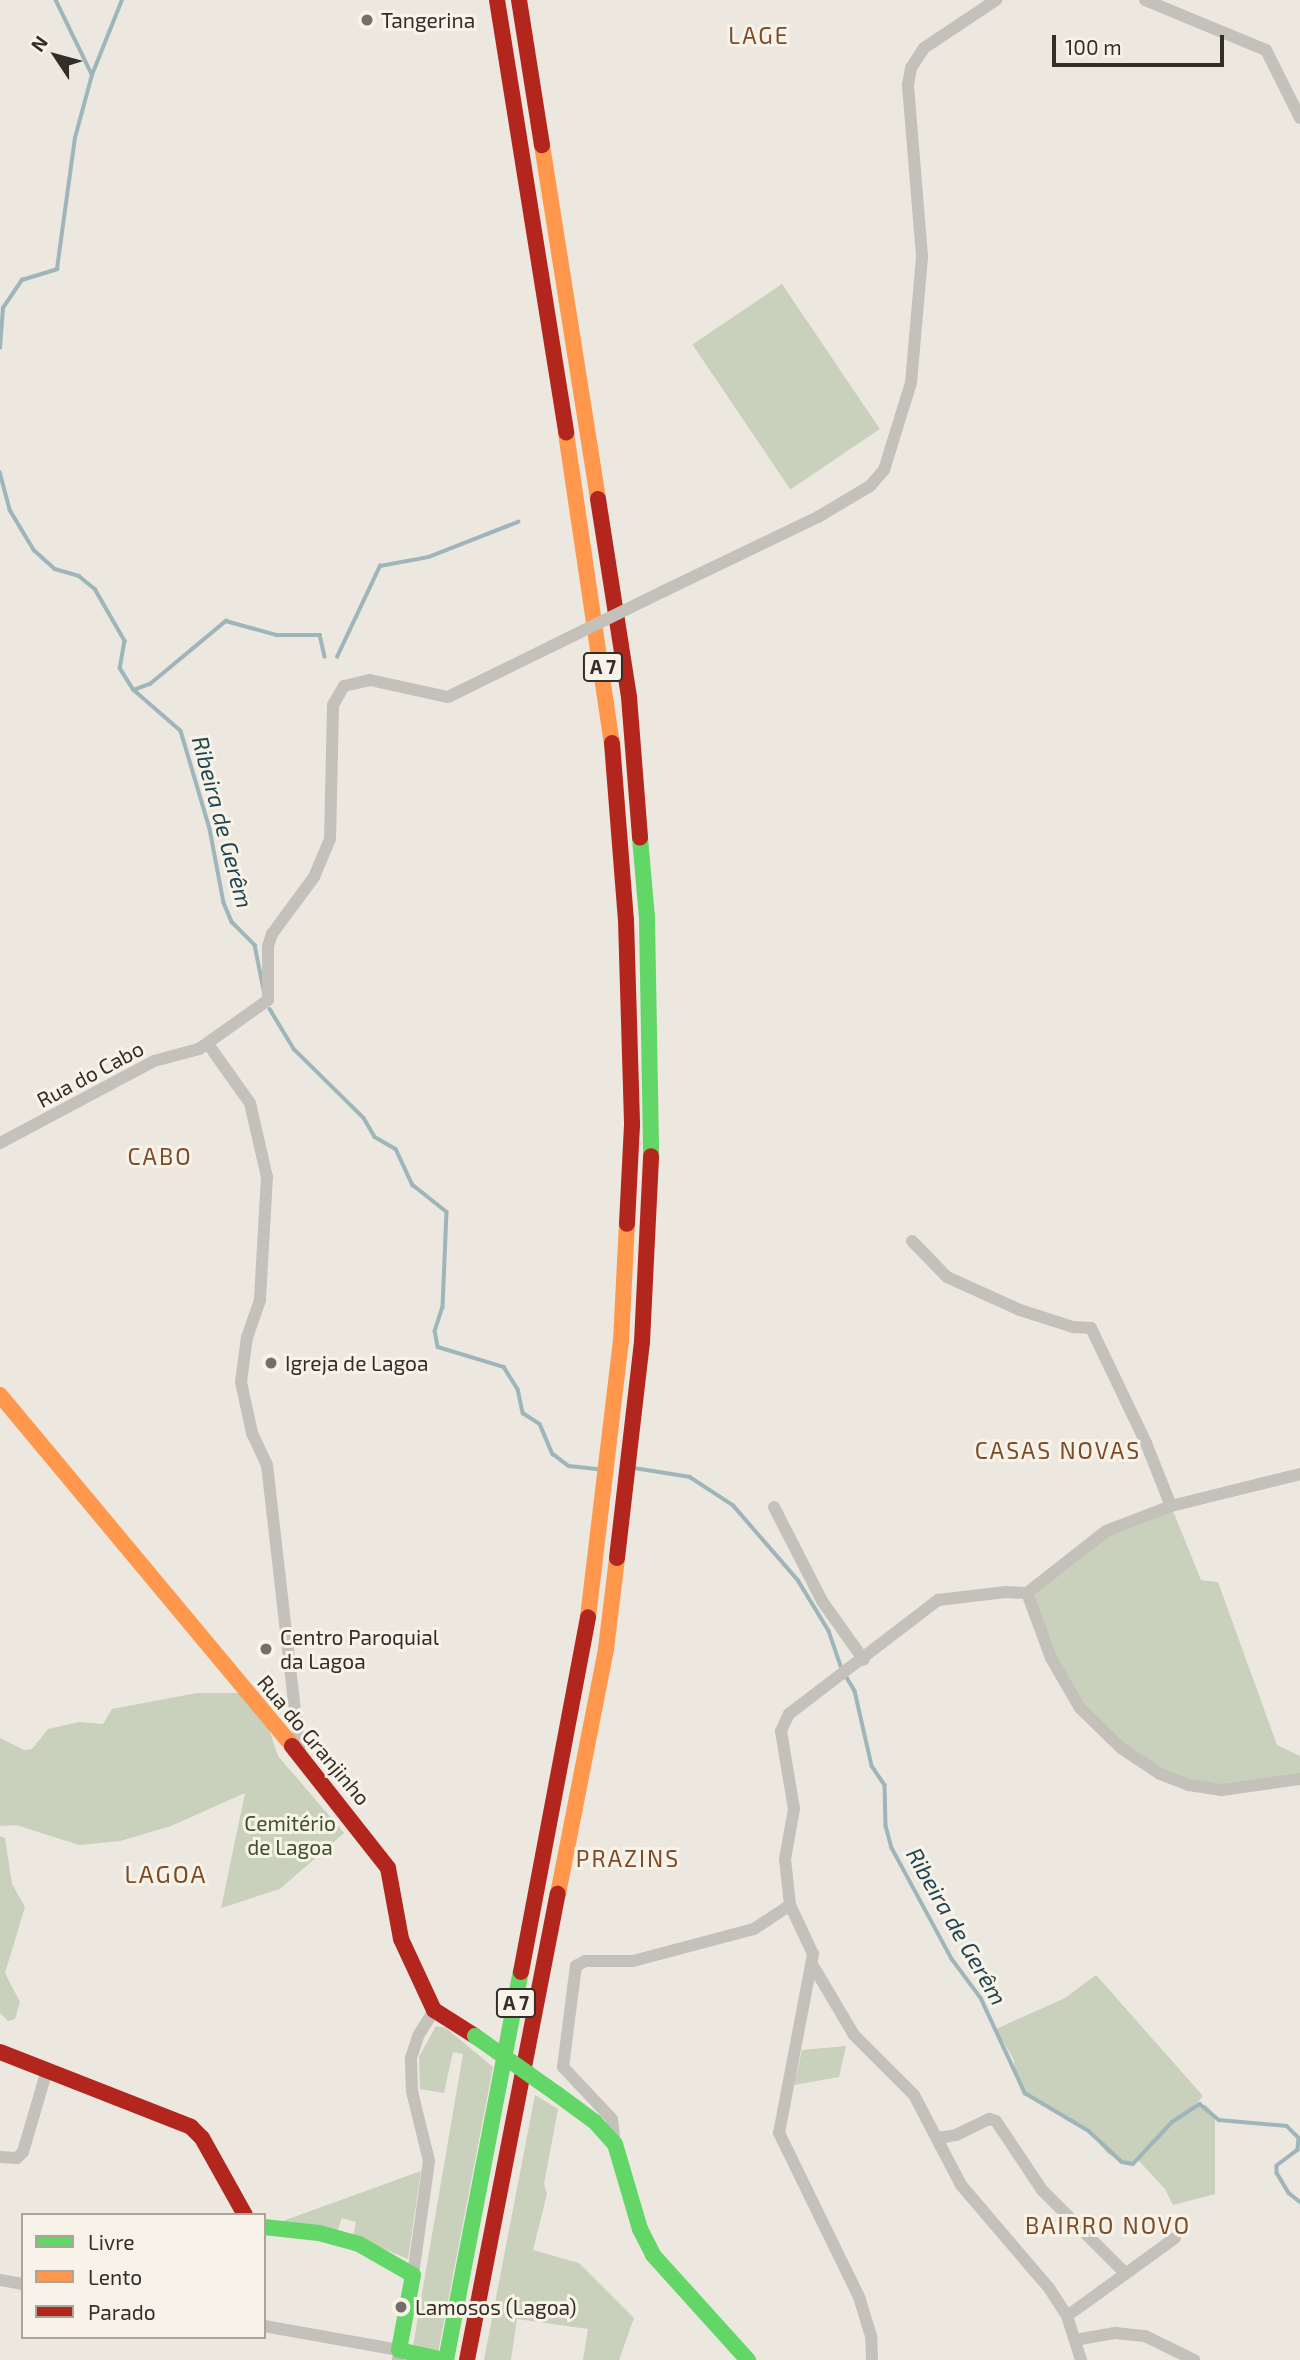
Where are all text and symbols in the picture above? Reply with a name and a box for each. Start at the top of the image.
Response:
place label: Tangerina [381,7,475,33]
marker: Tangerina [359,12,375,28]
north arrow [21,21,91,91]
district label: LAGE [729,21,789,49]
scale bar [1055,21,1226,65]
text: N [25,31,52,56]
text: 100 m [1065,34,1122,59]
road number: A 7 [582,652,624,682]
water label: Ribeira de Gerêm [187,733,259,911]
street label: Rua do Cabo [32,1035,148,1113]
district label: CABO [128,1142,192,1170]
place label: Igreja de Lagoa [285,1350,429,1376]
marker: Igreja de Lagoa [263,1355,279,1371]
district label: CASAS NOVAS [976,1436,1140,1464]
place label: Centro Paroquial da Lagoa [280,1624,439,1674]
marker: Centro Paroquial da Lagoa [258,1641,274,1657]
street label: Rua do Granjinho [252,1670,376,1810]
park label: Cemitério de Lagoa [244,1810,336,1860]
water label: Ribeira de Gerêm [901,1842,1013,2010]
district label: PRAZINS [577,1844,679,1872]
district label: LAGOA [125,1860,207,1888]
road number: A 7 [495,1988,537,2019]
district label: BAIRRO NOVO [1026,2211,1190,2239]
legend [21,2213,266,2339]
text: Livre [88,2229,135,2254]
text: Lento [88,2264,142,2289]
place label: Lamosos (Lagoa) [415,2294,577,2320]
text: Parado [88,2299,156,2324]
marker: Lamosos (Lagoa) [393,2299,409,2315]

